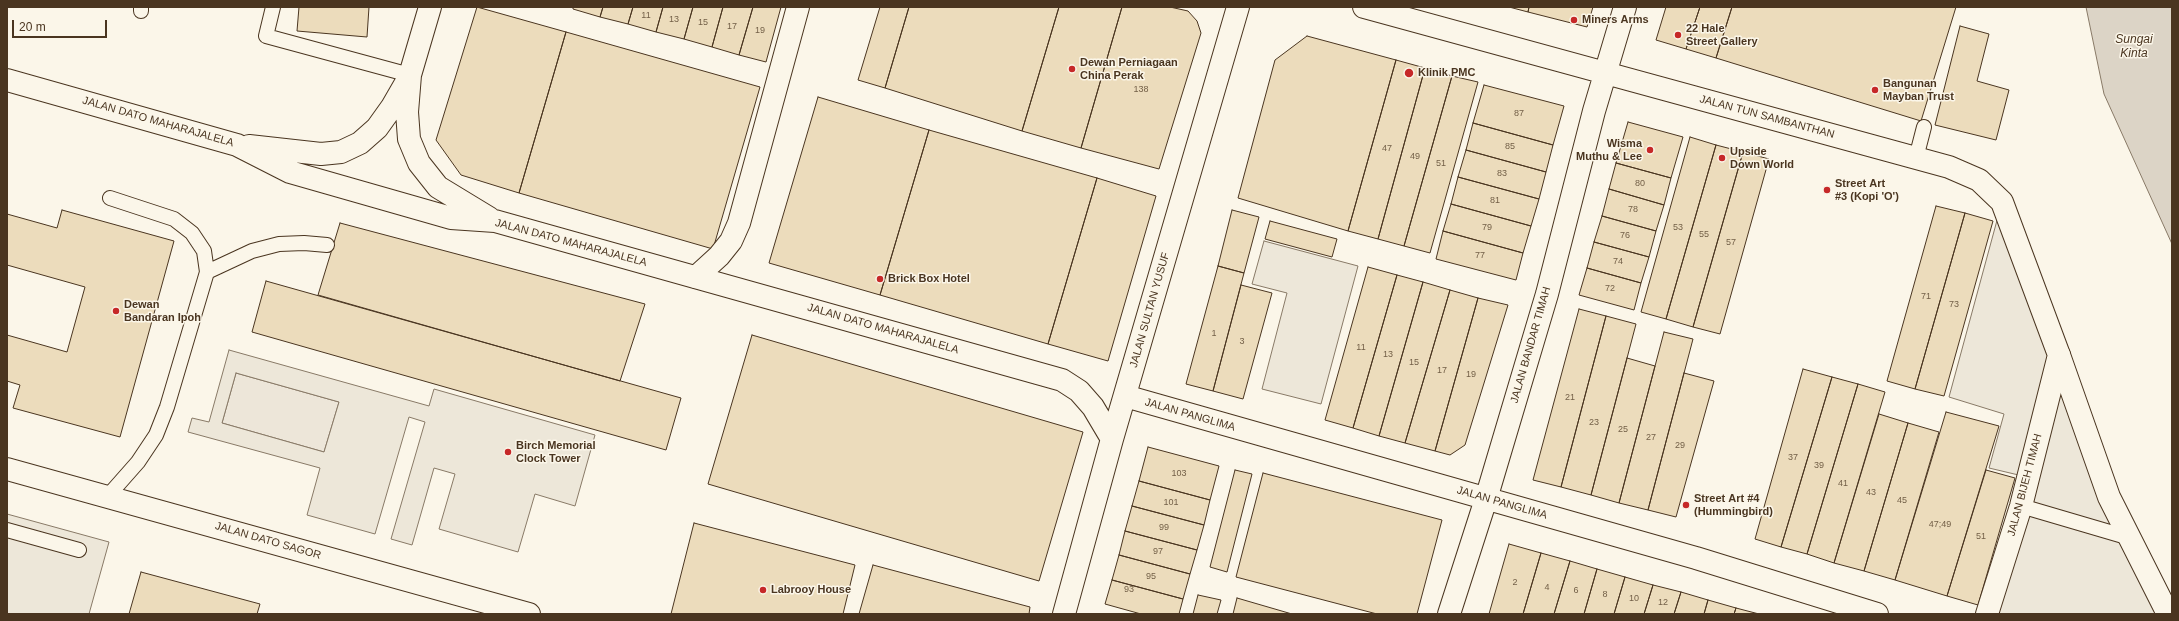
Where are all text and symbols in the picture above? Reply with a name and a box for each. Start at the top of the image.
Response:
house number: 11 [641,11,651,21]
scale bar [14,12,109,38]
place label: Miners Arms [1582,13,1649,27]
house number: 13 [669,15,679,25]
marker: Miners Arms [1569,15,1579,25]
house number: 15 [698,18,708,28]
text: 20 m [19,20,46,34]
house number: 17 [727,22,737,32]
place label: 22 Hale Street Gallery [1686,22,1758,48]
house number: 19 [755,26,765,36]
marker: 22 Hale Street Gallery [1673,30,1683,40]
water label: Sungai Kinta [2115,33,2153,61]
place label: Dewan Perniagaan China Perak [1080,56,1178,82]
marker: Dewan Perniagaan China Perak [1067,64,1077,74]
place label: Klinik PMC [1418,66,1475,80]
marker: Klinik PMC [1403,67,1415,79]
place label: Bangunan Mayban Trust [1883,77,1954,103]
house number: 138 [1133,85,1149,95]
marker: Bangunan Mayban Trust [1870,85,1880,95]
street label: JALAN TUN SAMBANTHAN [1698,93,1836,141]
street label: JALAN DATO MAHARAJALELA [81,94,235,150]
house number: 87 [1514,109,1524,119]
place label: Wisma Muthu & Lee [1576,137,1642,163]
house number: 85 [1505,142,1515,152]
house number: 47 [1382,144,1392,154]
marker: Wisma Muthu & Lee [1645,145,1655,155]
place label: Upside Down World [1730,145,1794,171]
house number: 49 [1410,152,1420,162]
marker: Upside Down World [1717,153,1727,163]
house number: 51 [1436,159,1446,169]
house number: 83 [1497,169,1507,179]
place label: Street Art #3 (Kopi 'O') [1835,177,1899,203]
house number: 80 [1635,179,1645,189]
marker: Street Art #3 (Kopi 'O') [1822,185,1832,195]
house number: 81 [1490,196,1500,206]
house number: 78 [1628,205,1638,215]
street label: JALAN DATO MAHARAJALELA [494,216,648,270]
house number: 79 [1482,223,1492,233]
house number: 53 [1673,223,1683,233]
house number: 55 [1699,230,1709,240]
house number: 76 [1620,231,1630,241]
house number: 57 [1726,238,1736,248]
street label: JALAN SULTAN YUSUF [1127,251,1173,369]
house number: 77 [1475,251,1485,261]
house number: 74 [1613,257,1623,267]
place label: Brick Box Hotel [888,272,970,286]
marker: Brick Box Hotel [875,274,885,284]
house number: 72 [1605,284,1615,294]
street label: JALAN BANDAR TIMAH [1508,285,1554,405]
house number: 71 [1921,292,1931,302]
place label: Dewan Bandaran Ipoh [124,298,201,324]
house number: 73 [1949,300,1959,310]
street label: JALAN DATO MAHARAJALELA [806,301,960,357]
marker: Dewan Bandaran Ipoh [111,306,121,316]
house number: 1 [1211,329,1217,339]
house number: 3 [1239,337,1245,347]
house number: 11 [1356,343,1366,353]
house number: 13 [1383,350,1393,360]
house number: 15 [1409,358,1419,368]
house number: 17 [1437,366,1447,376]
house number: 19 [1466,370,1476,380]
house number: 21 [1565,393,1575,403]
street label: JALAN PANGLIMA [1143,396,1237,434]
house number: 23 [1589,418,1599,428]
house number: 25 [1618,425,1628,435]
street label: JALAN BIJEH TIMAH [2005,432,2045,538]
house number: 27 [1646,433,1656,443]
place label: Birch Memorial Clock Tower [516,439,595,465]
house number: 29 [1675,441,1685,451]
marker: Birch Memorial Clock Tower [503,447,513,457]
house number: 37 [1788,453,1798,463]
house number: 39 [1814,461,1824,471]
house number: 103 [1171,469,1187,479]
house number: 41 [1838,479,1848,489]
street label: JALAN PANGLIMA [1455,484,1549,522]
house number: 43 [1866,488,1876,498]
place label: Street Art #4 (Hummingbird) [1694,492,1773,518]
house number: 45 [1897,496,1907,506]
house number: 101 [1163,498,1179,508]
marker: Street Art #4 (Hummingbird) [1681,500,1691,510]
street label: JALAN DATO SAGOR [213,520,323,562]
house number: 47;49 [1929,520,1951,530]
house number: 99 [1159,523,1169,533]
house number: 51 [1976,532,1986,542]
house number: 97 [1153,547,1163,557]
house number: 95 [1146,572,1156,582]
house number: 2 [1512,578,1518,588]
place label: Labrooy House [771,583,851,597]
house number: 4 [1544,583,1550,593]
marker: Labrooy House [758,585,768,595]
house number: 93 [1124,585,1134,595]
house number: 6 [1573,586,1579,596]
house number: 8 [1602,590,1608,600]
house number: 10 [1629,594,1639,604]
house number: 12 [1658,598,1668,608]

